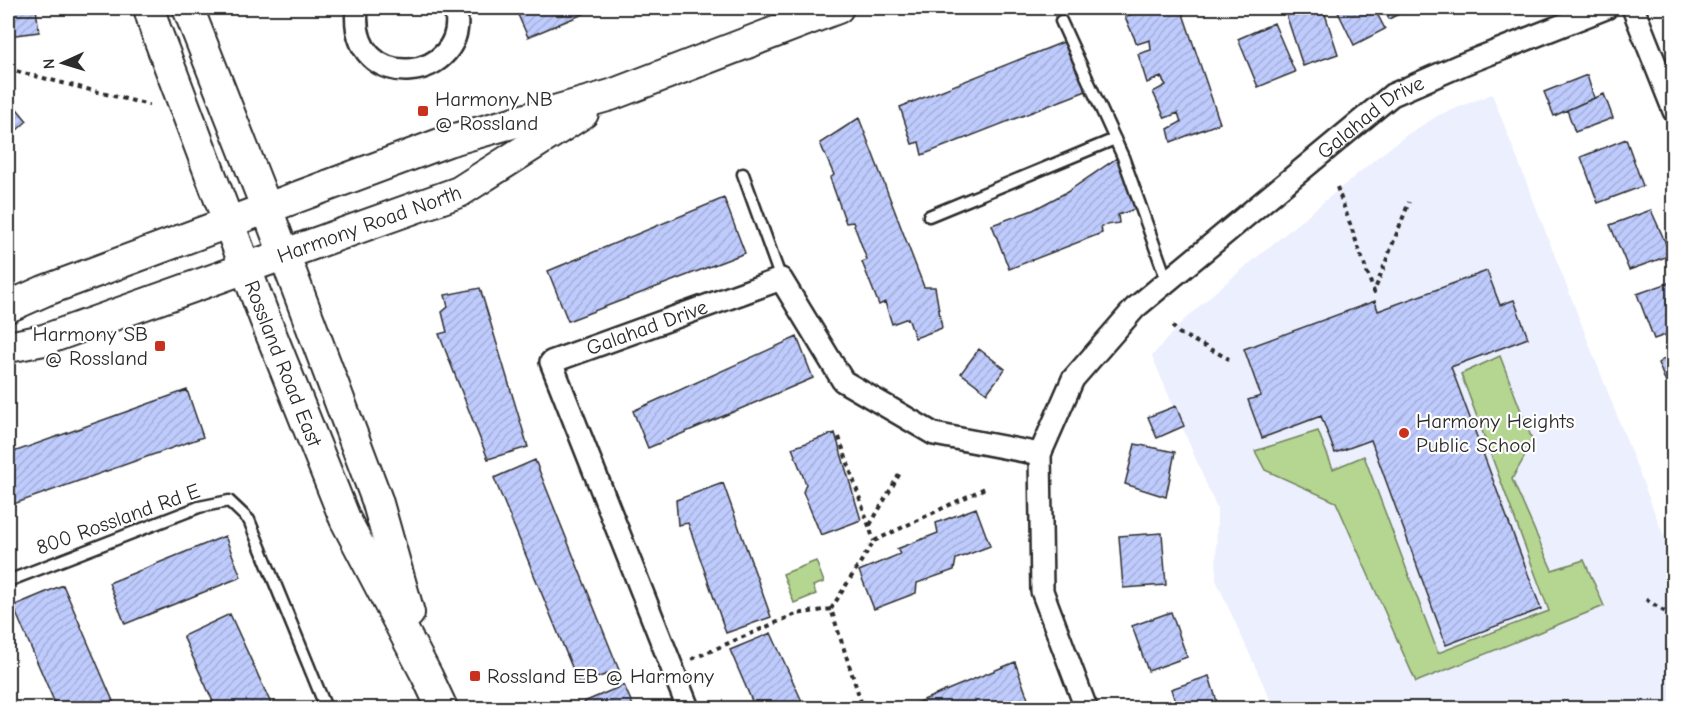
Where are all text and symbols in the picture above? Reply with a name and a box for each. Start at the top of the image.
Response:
north arrow [33,33,93,93]
text: N [40,58,58,70]
street label: Galahad Drive [1312,71,1427,164]
place label: Harmony NB @ Rossland [435,87,553,135]
marker: Harmony NB @ Rossland [416,104,430,118]
street label: Harmony Road North [274,180,465,268]
street label: Rossland Road East [240,277,327,451]
street label: Galahad Drive [583,295,711,360]
place label: Harmony SB @ Rossland [33,322,148,370]
marker: Harmony SB @ Rossland [153,339,167,353]
place label: Harmony Heights Public School [1416,409,1574,457]
marker: Harmony Heights Public School [1397,426,1411,440]
street label: 800 Rossland Rd E [33,478,203,560]
place label: Rossland EB @ Harmony [487,664,715,688]
marker: Rossland EB @ Harmony [468,669,482,683]

